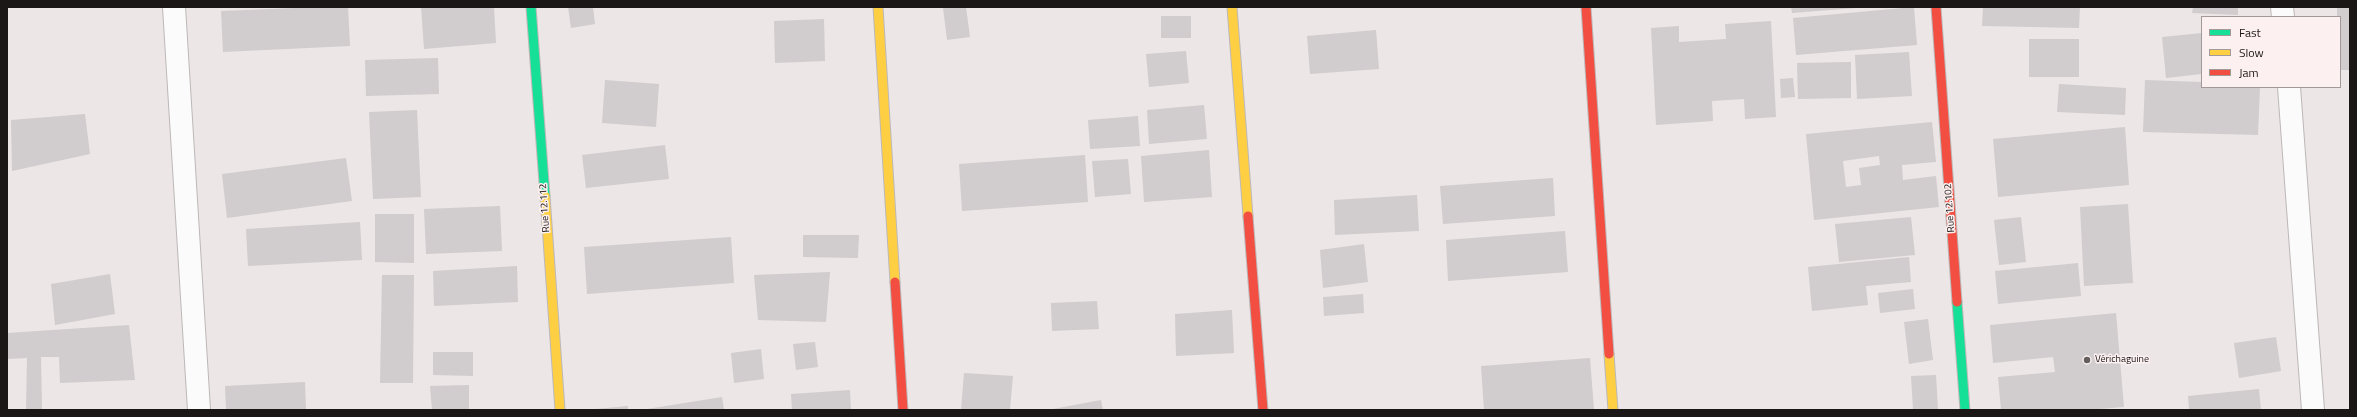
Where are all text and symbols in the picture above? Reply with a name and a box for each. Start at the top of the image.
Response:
legend [2201,16,2341,88]
text: Fast [2239,23,2261,42]
text: Slow [2239,43,2264,62]
text: Jam [2239,63,2259,82]
street label: Rue 12.112 [537,183,553,233]
street label: Rue 12.102 [1942,183,1958,233]
place label: Vérichaguine [2095,354,2149,366]
marker: Vérichaguine [2082,355,2092,365]

